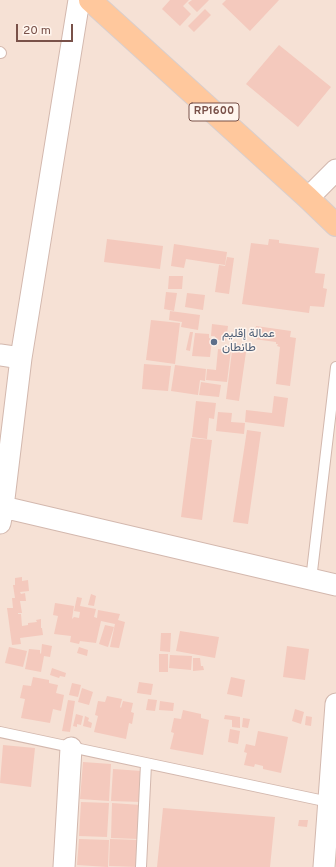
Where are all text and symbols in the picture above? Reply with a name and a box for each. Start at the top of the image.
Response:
scale bar [18,16,75,42]
text: 20 m [23,23,51,39]
road number: RP1600 [189,103,239,121]
place label: عمالة إقليم طانطان [222,328,275,356]
marker: عمالة إقليم طانطان [209,337,219,347]

